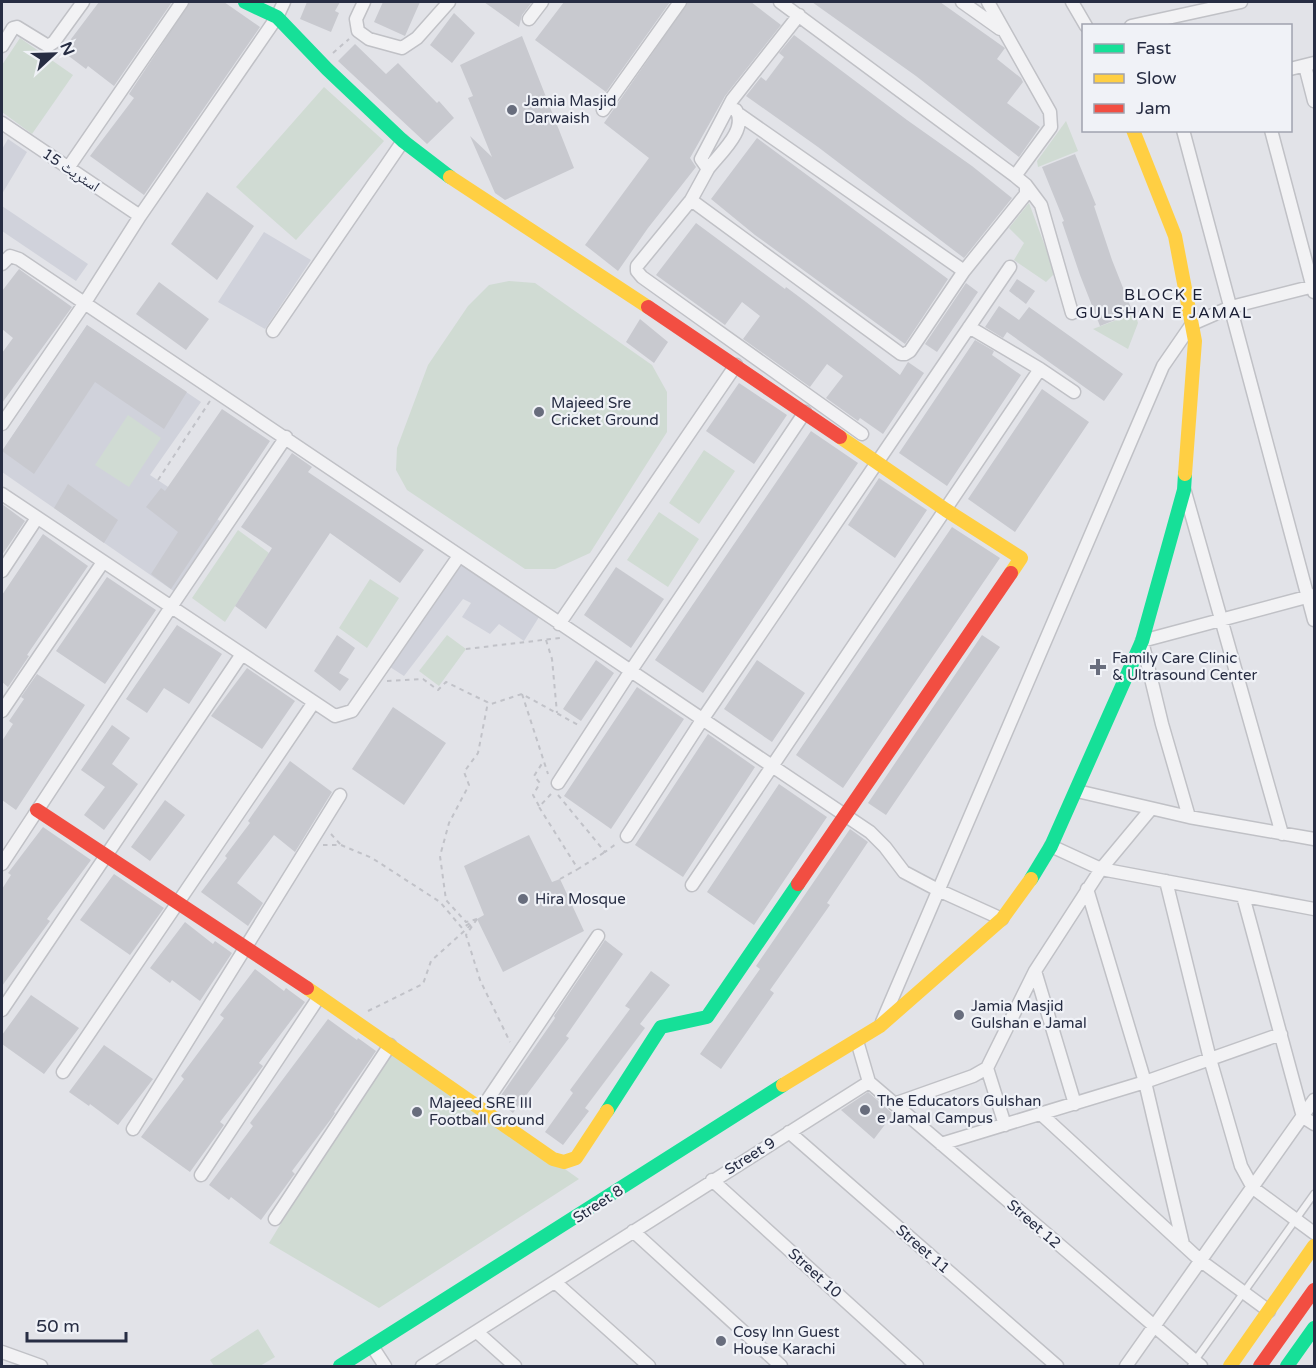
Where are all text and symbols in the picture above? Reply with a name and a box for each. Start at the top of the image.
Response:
north arrow [24,24,84,84]
legend [1082,24,1292,132]
text: Fast [1136,37,1171,59]
text: N [55,39,79,58]
text: Slow [1136,67,1177,89]
place label: Jamia Masjid Darwaish [524,92,616,127]
text: Jam [1136,97,1171,119]
marker: Jamia Masjid Darwaish [505,103,519,117]
street label: اسٹریٹ 15 [39,144,103,196]
district label: BLOCK E GULSHAN E JAMAL [1075,285,1253,323]
place label: Majeed Sre Cricket Ground [551,394,659,429]
marker: Majeed Sre Cricket Ground [532,405,546,419]
place label: Family Care Clinic & Ultrasound Center [1112,649,1257,684]
marker: Family Care Clinic & Ultrasound Center [1089,658,1107,676]
place label: Hira Mosque [535,890,626,908]
marker: Hira Mosque [516,892,530,906]
place label: Jamia Masjid Gulshan e Jamal [971,997,1087,1032]
marker: Jamia Masjid Gulshan e Jamal [952,1008,966,1022]
place label: The Educators Gulshan e Jamal Campus [877,1092,1042,1127]
place label: Majeed SRE III Football Ground [429,1094,544,1129]
marker: The Educators Gulshan e Jamal Campus [858,1103,872,1117]
marker: Majeed SRE III Football Ground [410,1105,424,1119]
street label: Street 9 [721,1133,779,1179]
street label: Street 8 [570,1181,626,1227]
street label: Street 12 [1003,1196,1065,1252]
street label: Street 11 [892,1221,954,1277]
street label: Street 10 [785,1244,845,1302]
scale bar [27,1305,126,1343]
text: 50 m [36,1315,80,1337]
place label: Cosy Inn Guest House Karachi [733,1323,840,1358]
marker: Cosy Inn Guest House Karachi [714,1334,728,1348]

